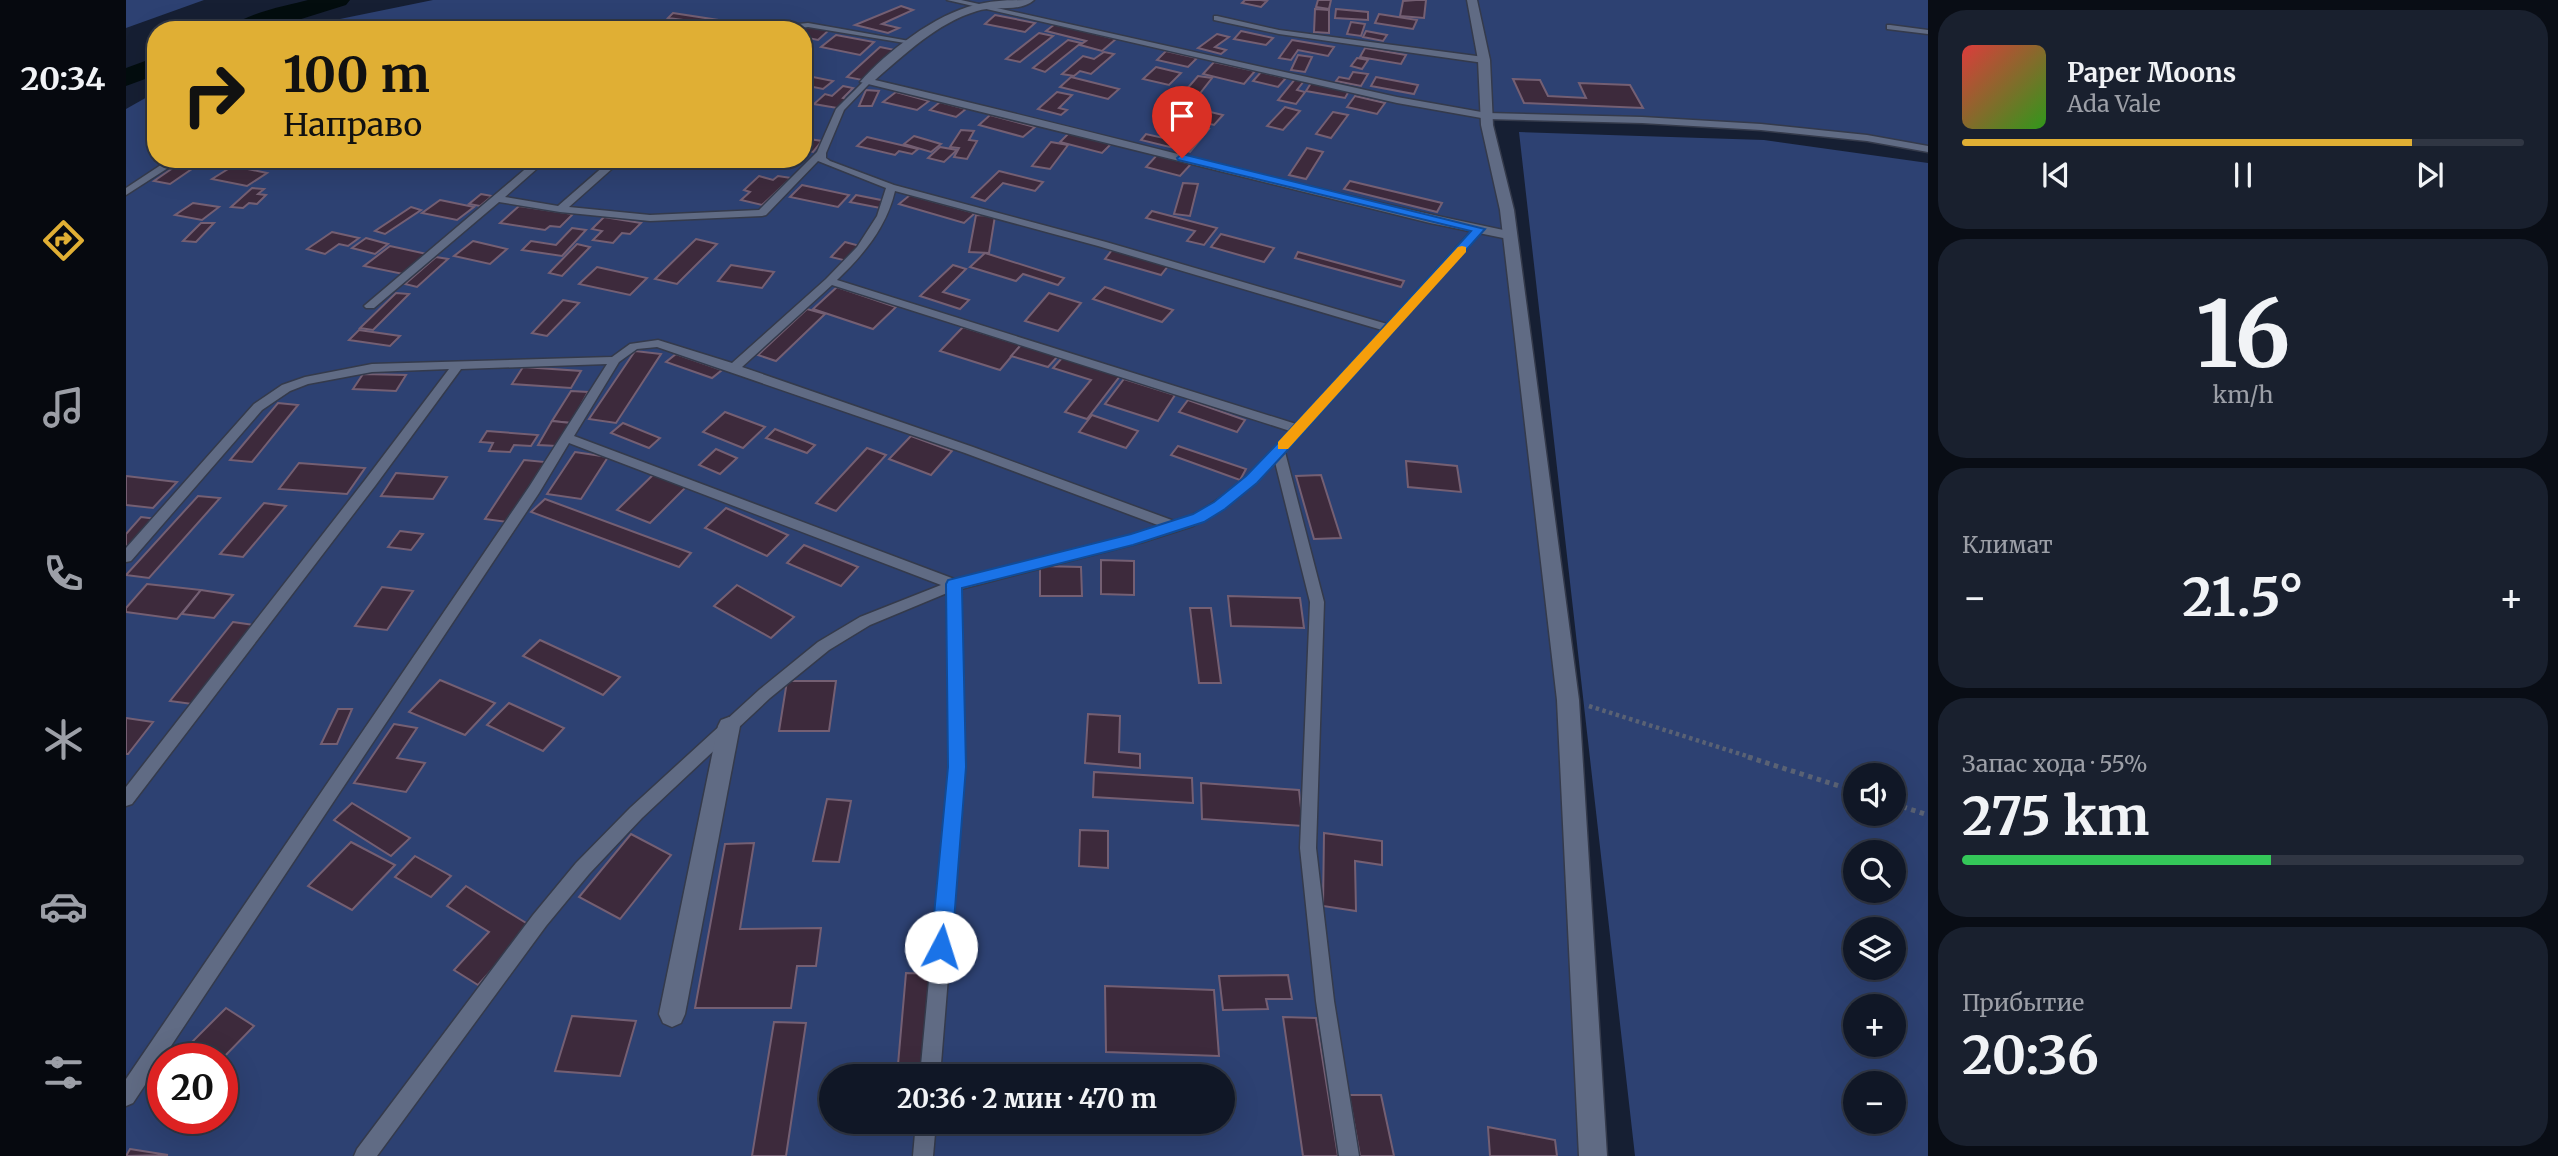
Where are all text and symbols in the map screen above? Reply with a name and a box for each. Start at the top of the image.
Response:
text: 100 m [283,44,430,105]
icon: right [168,49,259,140]
text: Paper Moons [2067,56,2236,89]
text: 20:34 [21,59,105,99]
pin [1152,86,1212,158]
text: Ada Vale [2067,89,2161,118]
icon: arrive [1163,97,1201,135]
text: Направо [283,105,422,145]
icon: previous [2037,156,2075,194]
icon: pause [2224,156,2262,194]
icon: next [2411,156,2449,194]
icon: directions [39,216,88,265]
text: 16 [2196,277,2290,392]
text: km/h [2213,380,2273,409]
icon: music [39,383,88,432]
text: Климат [1962,530,2053,559]
icon: phone [39,549,88,598]
text: 21.5° [2182,565,2304,630]
text: − [1962,574,1987,621]
text: + [2499,574,2524,621]
icon: climate [39,715,88,764]
text: Запас хода · 55% [1962,749,2148,778]
map controls [1843,763,1906,1134]
button: sound [1843,763,1906,826]
text: 275 km [1962,784,2149,849]
button: search [1843,840,1906,903]
icon: car [39,882,88,931]
position arrow [904,910,978,984]
button: layers [1843,917,1906,980]
text: Прибытие [1962,988,2084,1017]
button: + [1843,994,1906,1057]
text: 20:36 [1962,1023,2099,1088]
speed limit sign: 20 [147,1043,238,1134]
icon: filters [39,1048,88,1097]
button: − [1843,1071,1906,1134]
text: 20:36 · 2 мин · 470 m [897,1082,1157,1115]

